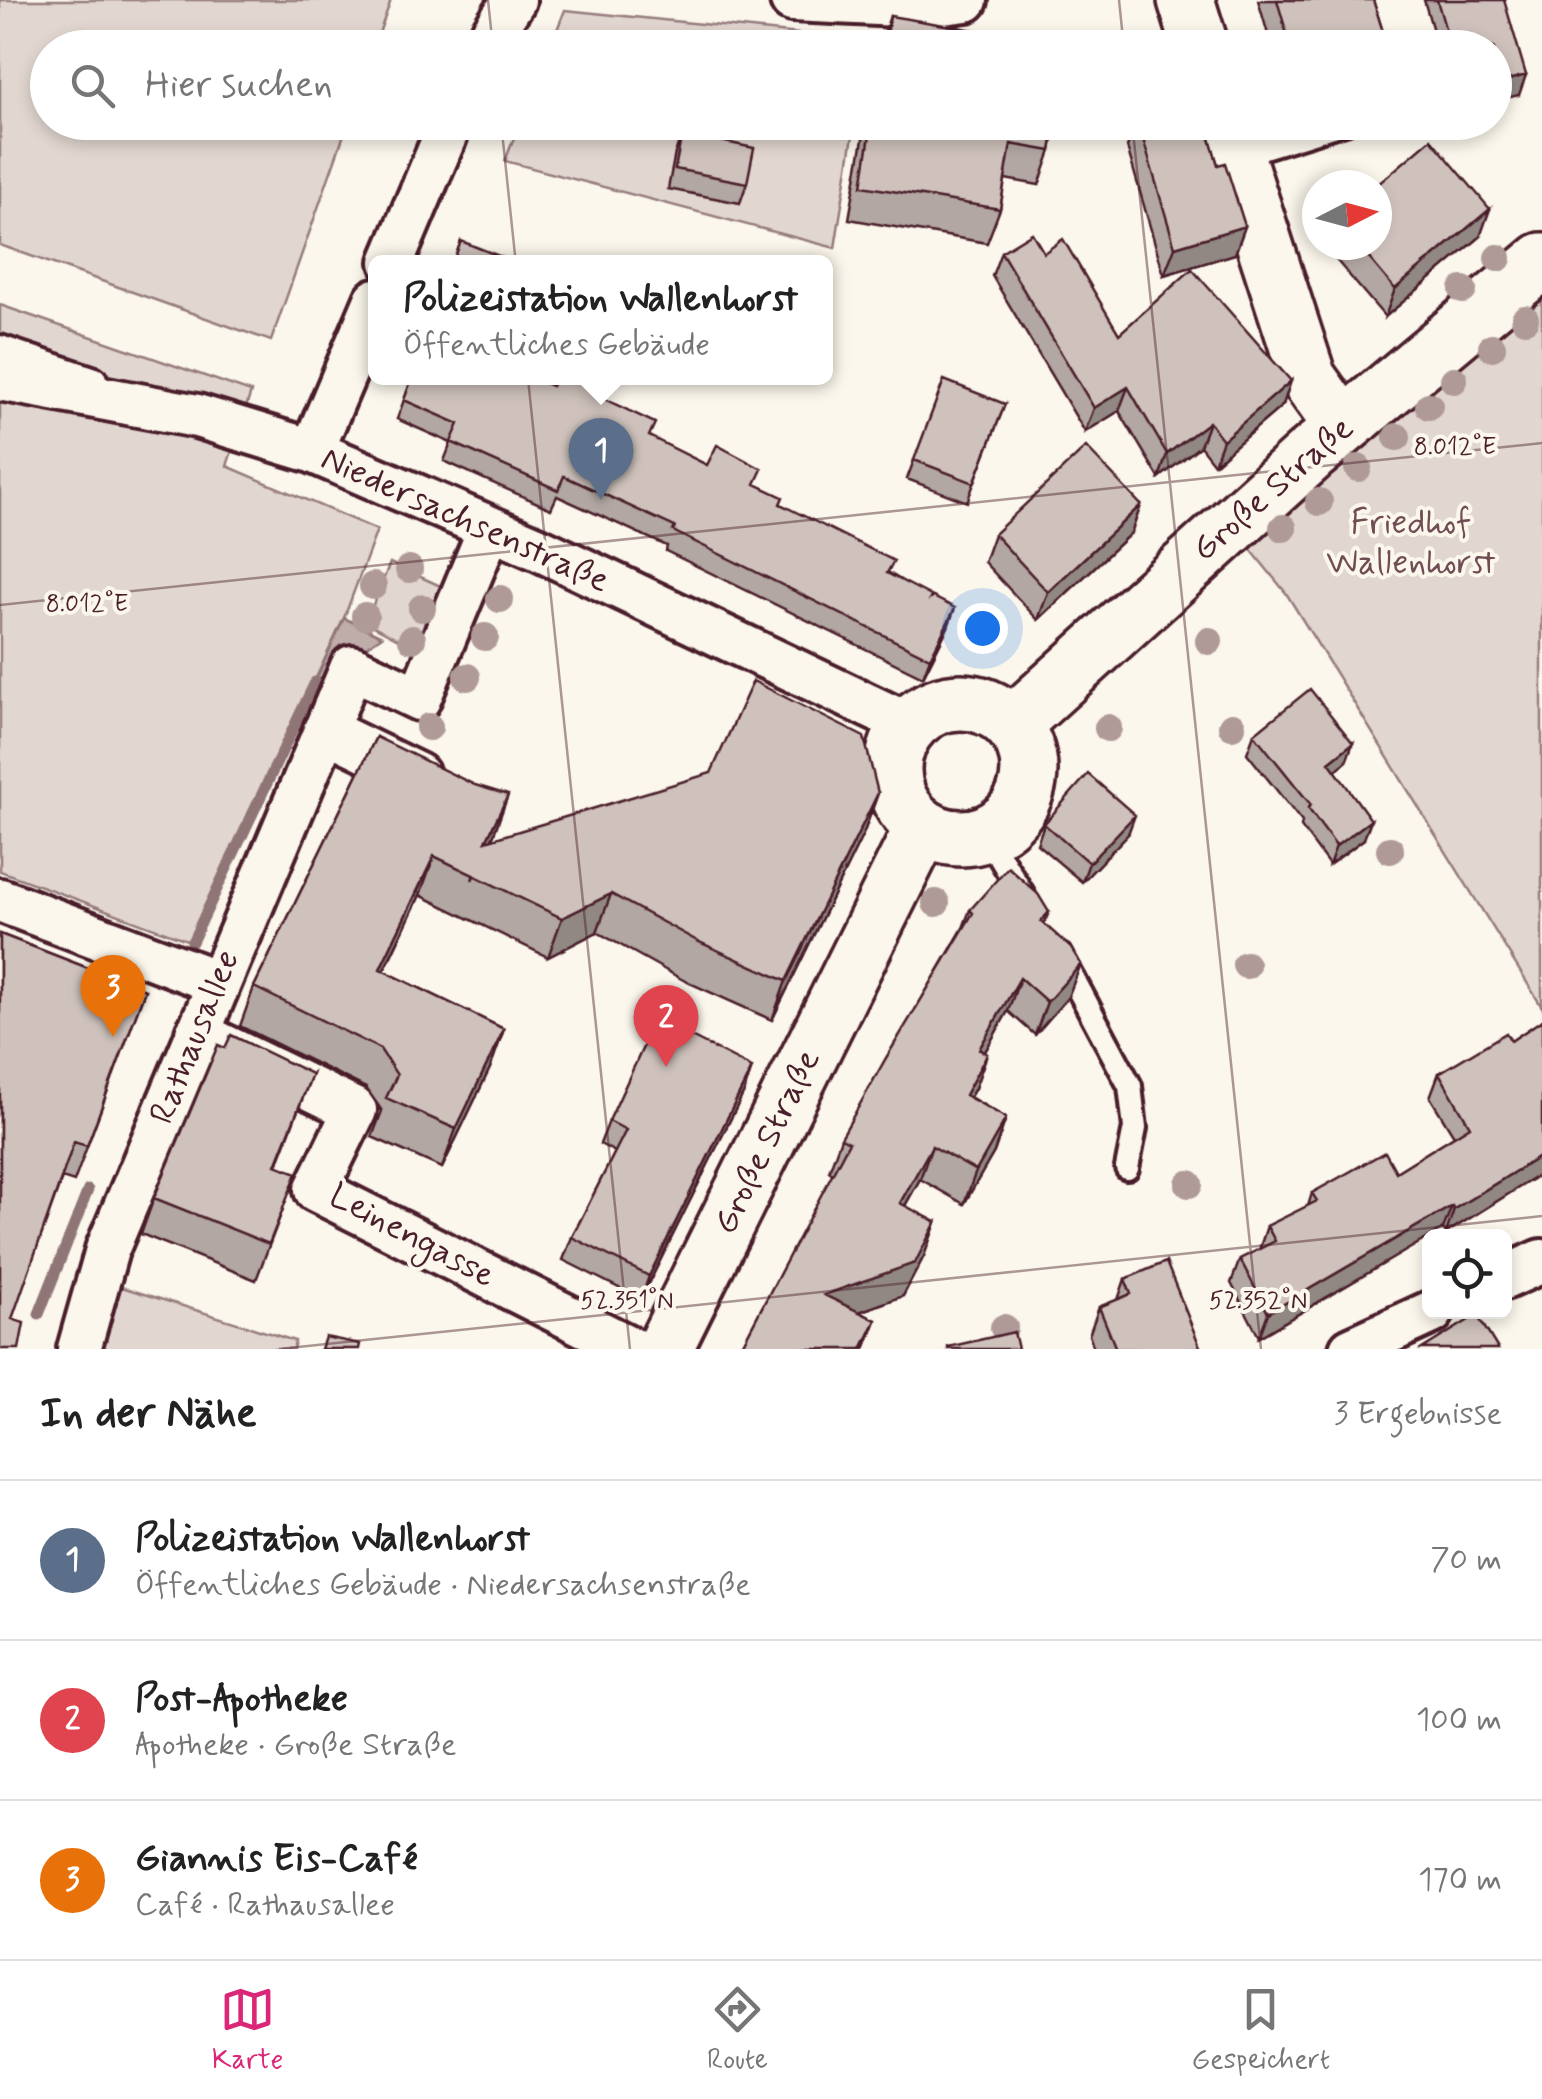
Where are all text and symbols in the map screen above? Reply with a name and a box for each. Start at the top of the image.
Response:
search box [30,30,1512,140]
icon: search [65,58,120,113]
text: Hier suchen [145,61,333,110]
north arrow [1302,170,1392,260]
popup [368,255,833,385]
text: Polizeistation Wallenhorst [403,275,798,324]
text: Öffentliches Gebäude [403,324,710,366]
street label: Große Straße [1182,406,1364,572]
pin: 1 [568,418,634,500]
text: 8.012°E [1414,431,1496,464]
street label: Niedersachsenstraße [314,436,616,604]
park label: Friedhof Wallenhorst [1326,500,1496,586]
text: 8.012°E [46,588,128,621]
your location [957,603,1008,654]
street label: Rathausallee [139,943,251,1131]
pin: 3 [80,954,146,1037]
pin: 2 [634,984,698,1067]
street label: Große Straße [702,1042,832,1242]
street label: Leinengasse [319,1173,503,1302]
map controls [1422,1229,1512,1319]
button: locate [1422,1229,1512,1319]
text: 52.351°N [580,1285,674,1318]
text: 52.352°N [1209,1285,1307,1318]
text: In der Nähe [40,1387,257,1442]
text: 3 Ergebnisse [1334,1393,1502,1435]
text: Polizeistation Wallenhorst [135,1515,530,1564]
text: 1 [65,1539,80,1581]
text: 70 m [1430,1539,1502,1581]
text: Öffentliches Gebäude · Niedersachsenstraße [135,1564,751,1606]
text: Post-Apotheke [135,1675,348,1724]
text: 2 [65,1699,80,1741]
text: 100 m [1416,1699,1502,1741]
text: Apotheke · Große Straße [135,1724,457,1766]
text: Giannis Eis-Café [135,1835,418,1884]
text: 3 [65,1859,80,1901]
text: 170 m [1418,1859,1502,1901]
text: Café · Rathausallee [135,1884,395,1926]
tab: Karte [212,1982,283,2079]
tab: Route [707,1982,768,2079]
tab: Gespeichert [1192,1982,1330,2079]

